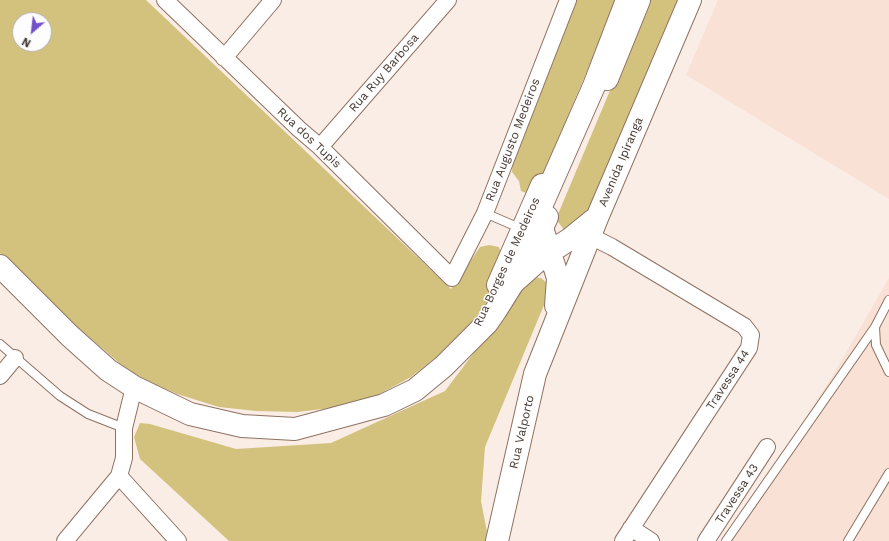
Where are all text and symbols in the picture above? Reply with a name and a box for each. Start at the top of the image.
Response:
north arrow [12,12,52,52]
street label: Rua Ruy Barbosa [346,31,422,115]
text: N [20,35,33,50]
street label: Rua Augusto Medeiros [483,76,543,204]
street label: Rua dos Tupis [274,105,344,171]
street label: Avenida Ipiranga [596,115,646,209]
street label: Rua Borges de Medeiros [471,195,543,329]
street label: Travessa 44 [703,347,753,413]
street label: Rua Valporto [507,394,537,470]
street label: Travessa 43 [712,461,762,527]

